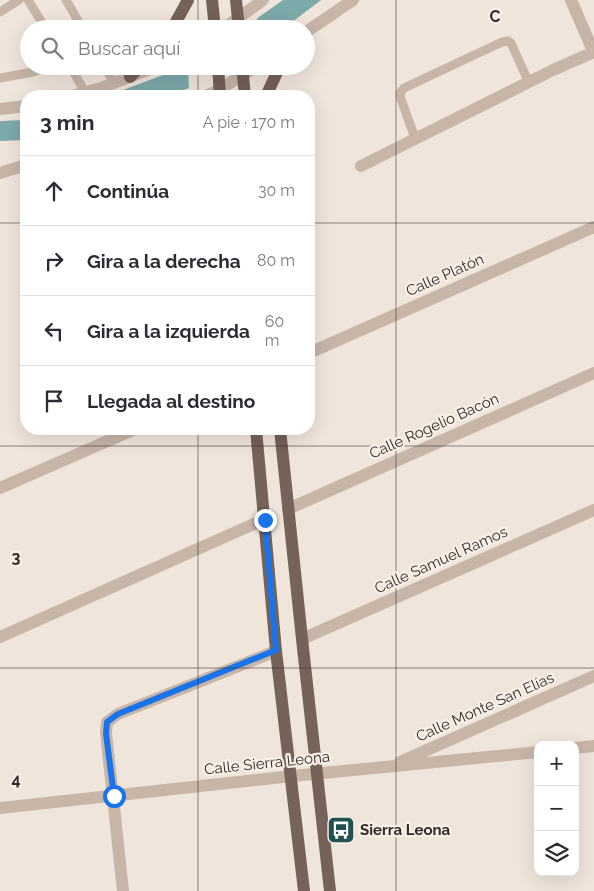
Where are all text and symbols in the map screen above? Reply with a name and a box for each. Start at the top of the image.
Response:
text: C [490,7,501,26]
search box [20,20,315,75]
icon: search [38,34,66,62]
text: Buscar aquí [78,37,180,59]
text: 3 min [40,110,94,135]
text: A pie · 170 m [203,113,295,132]
icon: ahead [40,177,68,205]
text: Continúa [87,180,169,202]
text: 30 m [258,181,295,200]
icon: right [40,247,68,275]
text: Gira a la derecha [87,250,241,272]
street label: Calle Platón [403,250,487,300]
text: 80 m [257,251,295,270]
text: 60 m [265,312,284,350]
icon: left [40,317,68,345]
text: Gira a la izquierda [87,320,250,342]
icon: arrive [40,387,68,415]
street label: Calle Rogelio Bacón [366,389,502,463]
text: Llegada al destino [87,390,255,412]
route end [254,509,277,532]
street label: Calle Samuel Ramos [372,523,510,597]
text: 3 [12,548,21,567]
street label: Calle Monte San Elías [413,668,557,746]
map controls [534,741,579,876]
button: + [534,741,579,786]
street label: Calle Sierra Leona [203,747,331,779]
text: 4 [11,770,21,789]
route start [103,785,126,808]
button: − [534,786,579,831]
bus stop icon: Sierra Leona [326,815,356,845]
place label: Sierra Leona [360,821,451,839]
button: layers [534,831,579,876]

